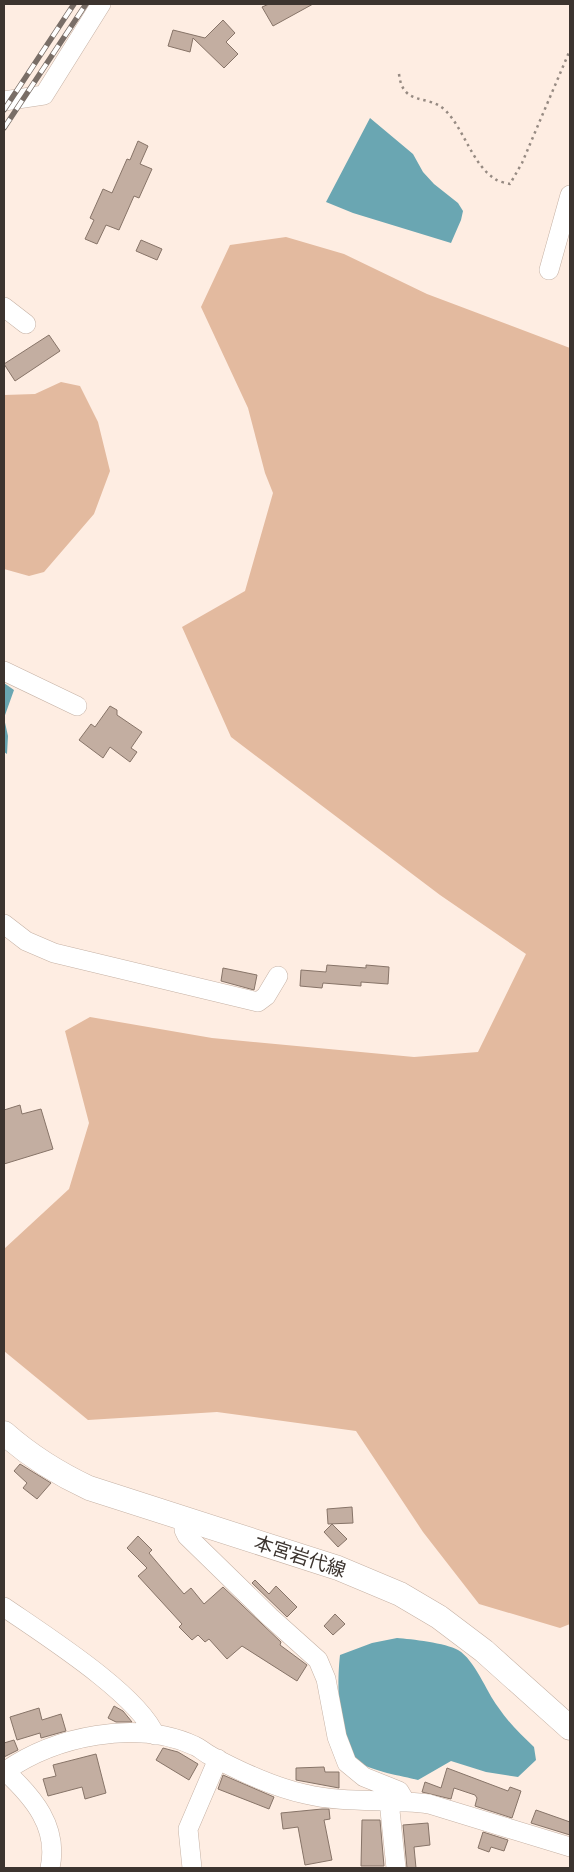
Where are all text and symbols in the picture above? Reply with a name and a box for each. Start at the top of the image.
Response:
street label: 本宮岩代線 [251,1530,349,1582]

